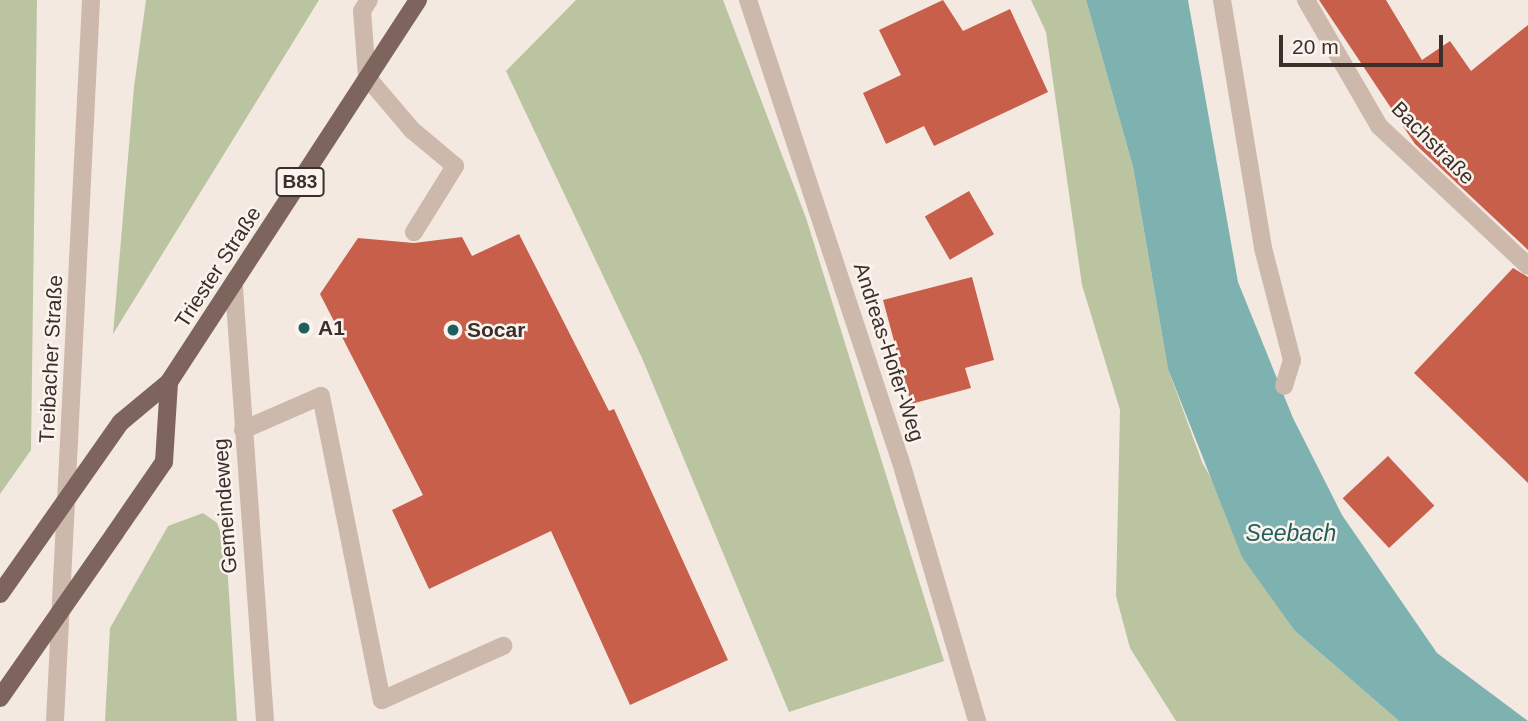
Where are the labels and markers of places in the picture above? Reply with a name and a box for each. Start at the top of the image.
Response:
place label: A1 [318,315,345,341]
place label: Socar [467,317,525,343]
marker: A1 [296,320,312,336]
marker: Socar [445,322,461,338]

